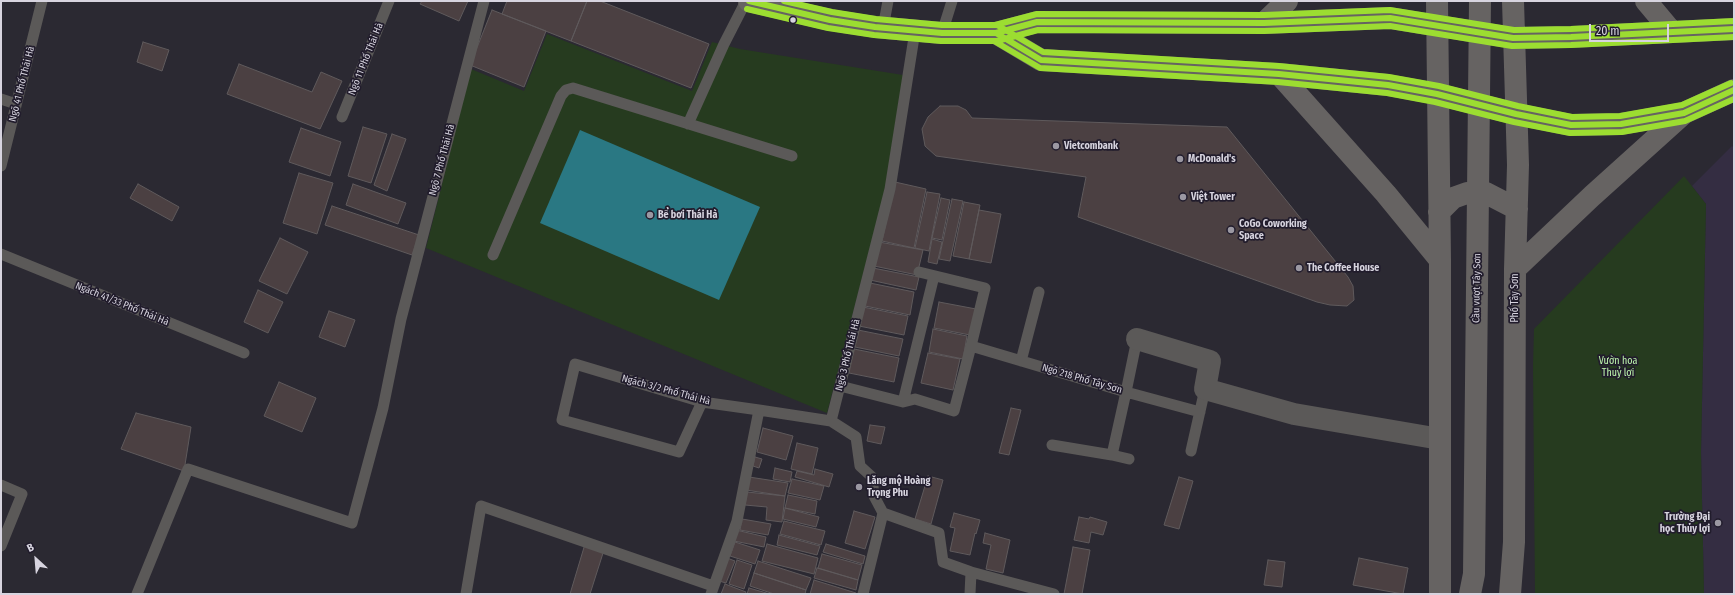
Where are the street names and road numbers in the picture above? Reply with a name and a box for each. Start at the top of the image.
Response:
street label: Ngõ 11 Phố Thái Hà [346,21,386,97]
street label: Ngõ 41 Phố Thái Hà [7,45,37,123]
street label: Ngõ 7 Phố Thái Hà [427,123,457,197]
street label: Cầu vượt Tây Sơn [1470,253,1484,323]
street label: Phố Tây Sơn [1509,273,1521,323]
street label: Ngách 41/33 Phố Thái Hà [73,280,171,328]
street label: Ngõ 3 Phố Thái Hà [833,318,863,392]
street label: Ngõ 218 Phố Tây Sơn [1040,362,1124,396]
street label: Ngách 3/2 Phố Thái Hà [620,372,712,408]

